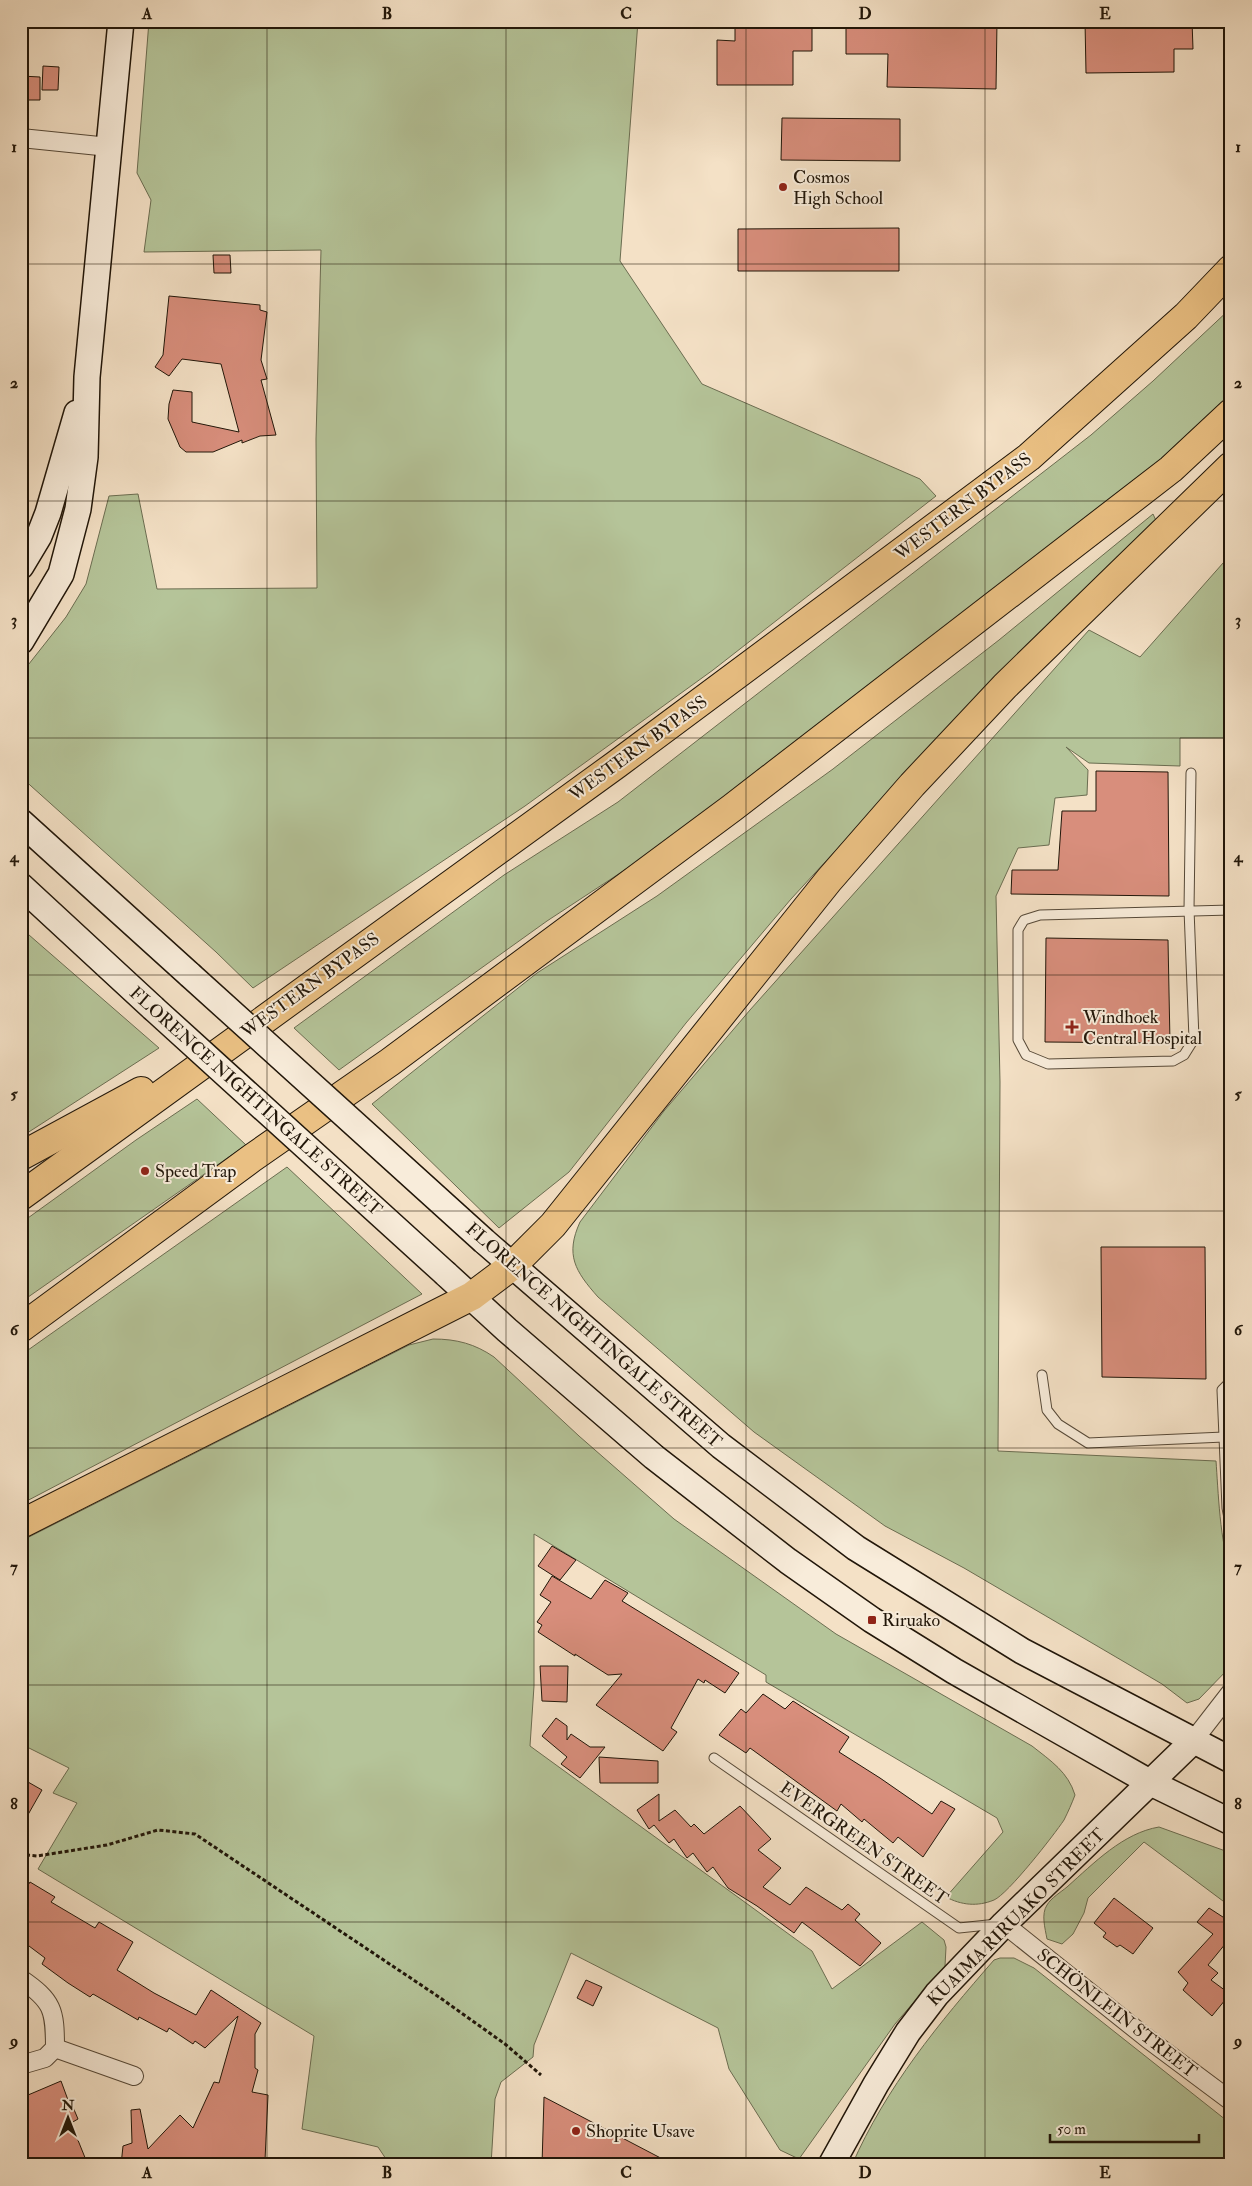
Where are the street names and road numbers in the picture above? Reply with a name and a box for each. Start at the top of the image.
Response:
street label: WESTERN BYPASS [889,447,1036,566]
street label: WESTERN BYPASS [564,690,712,807]
street label: WESTERN BYPASS [236,927,384,1044]
street label: FLORENCE NIGHTINGALE STREET [125,982,387,1221]
street label: FLORENCE NIGHTINGALE STREET [461,1218,727,1453]
street label: EVERGREEN STREET [775,1777,953,1911]
street label: KUAIMA RIRUAKO STREET [922,1823,1111,2011]
street label: SCHÖNLEIN STREET [1032,1944,1202,2083]

